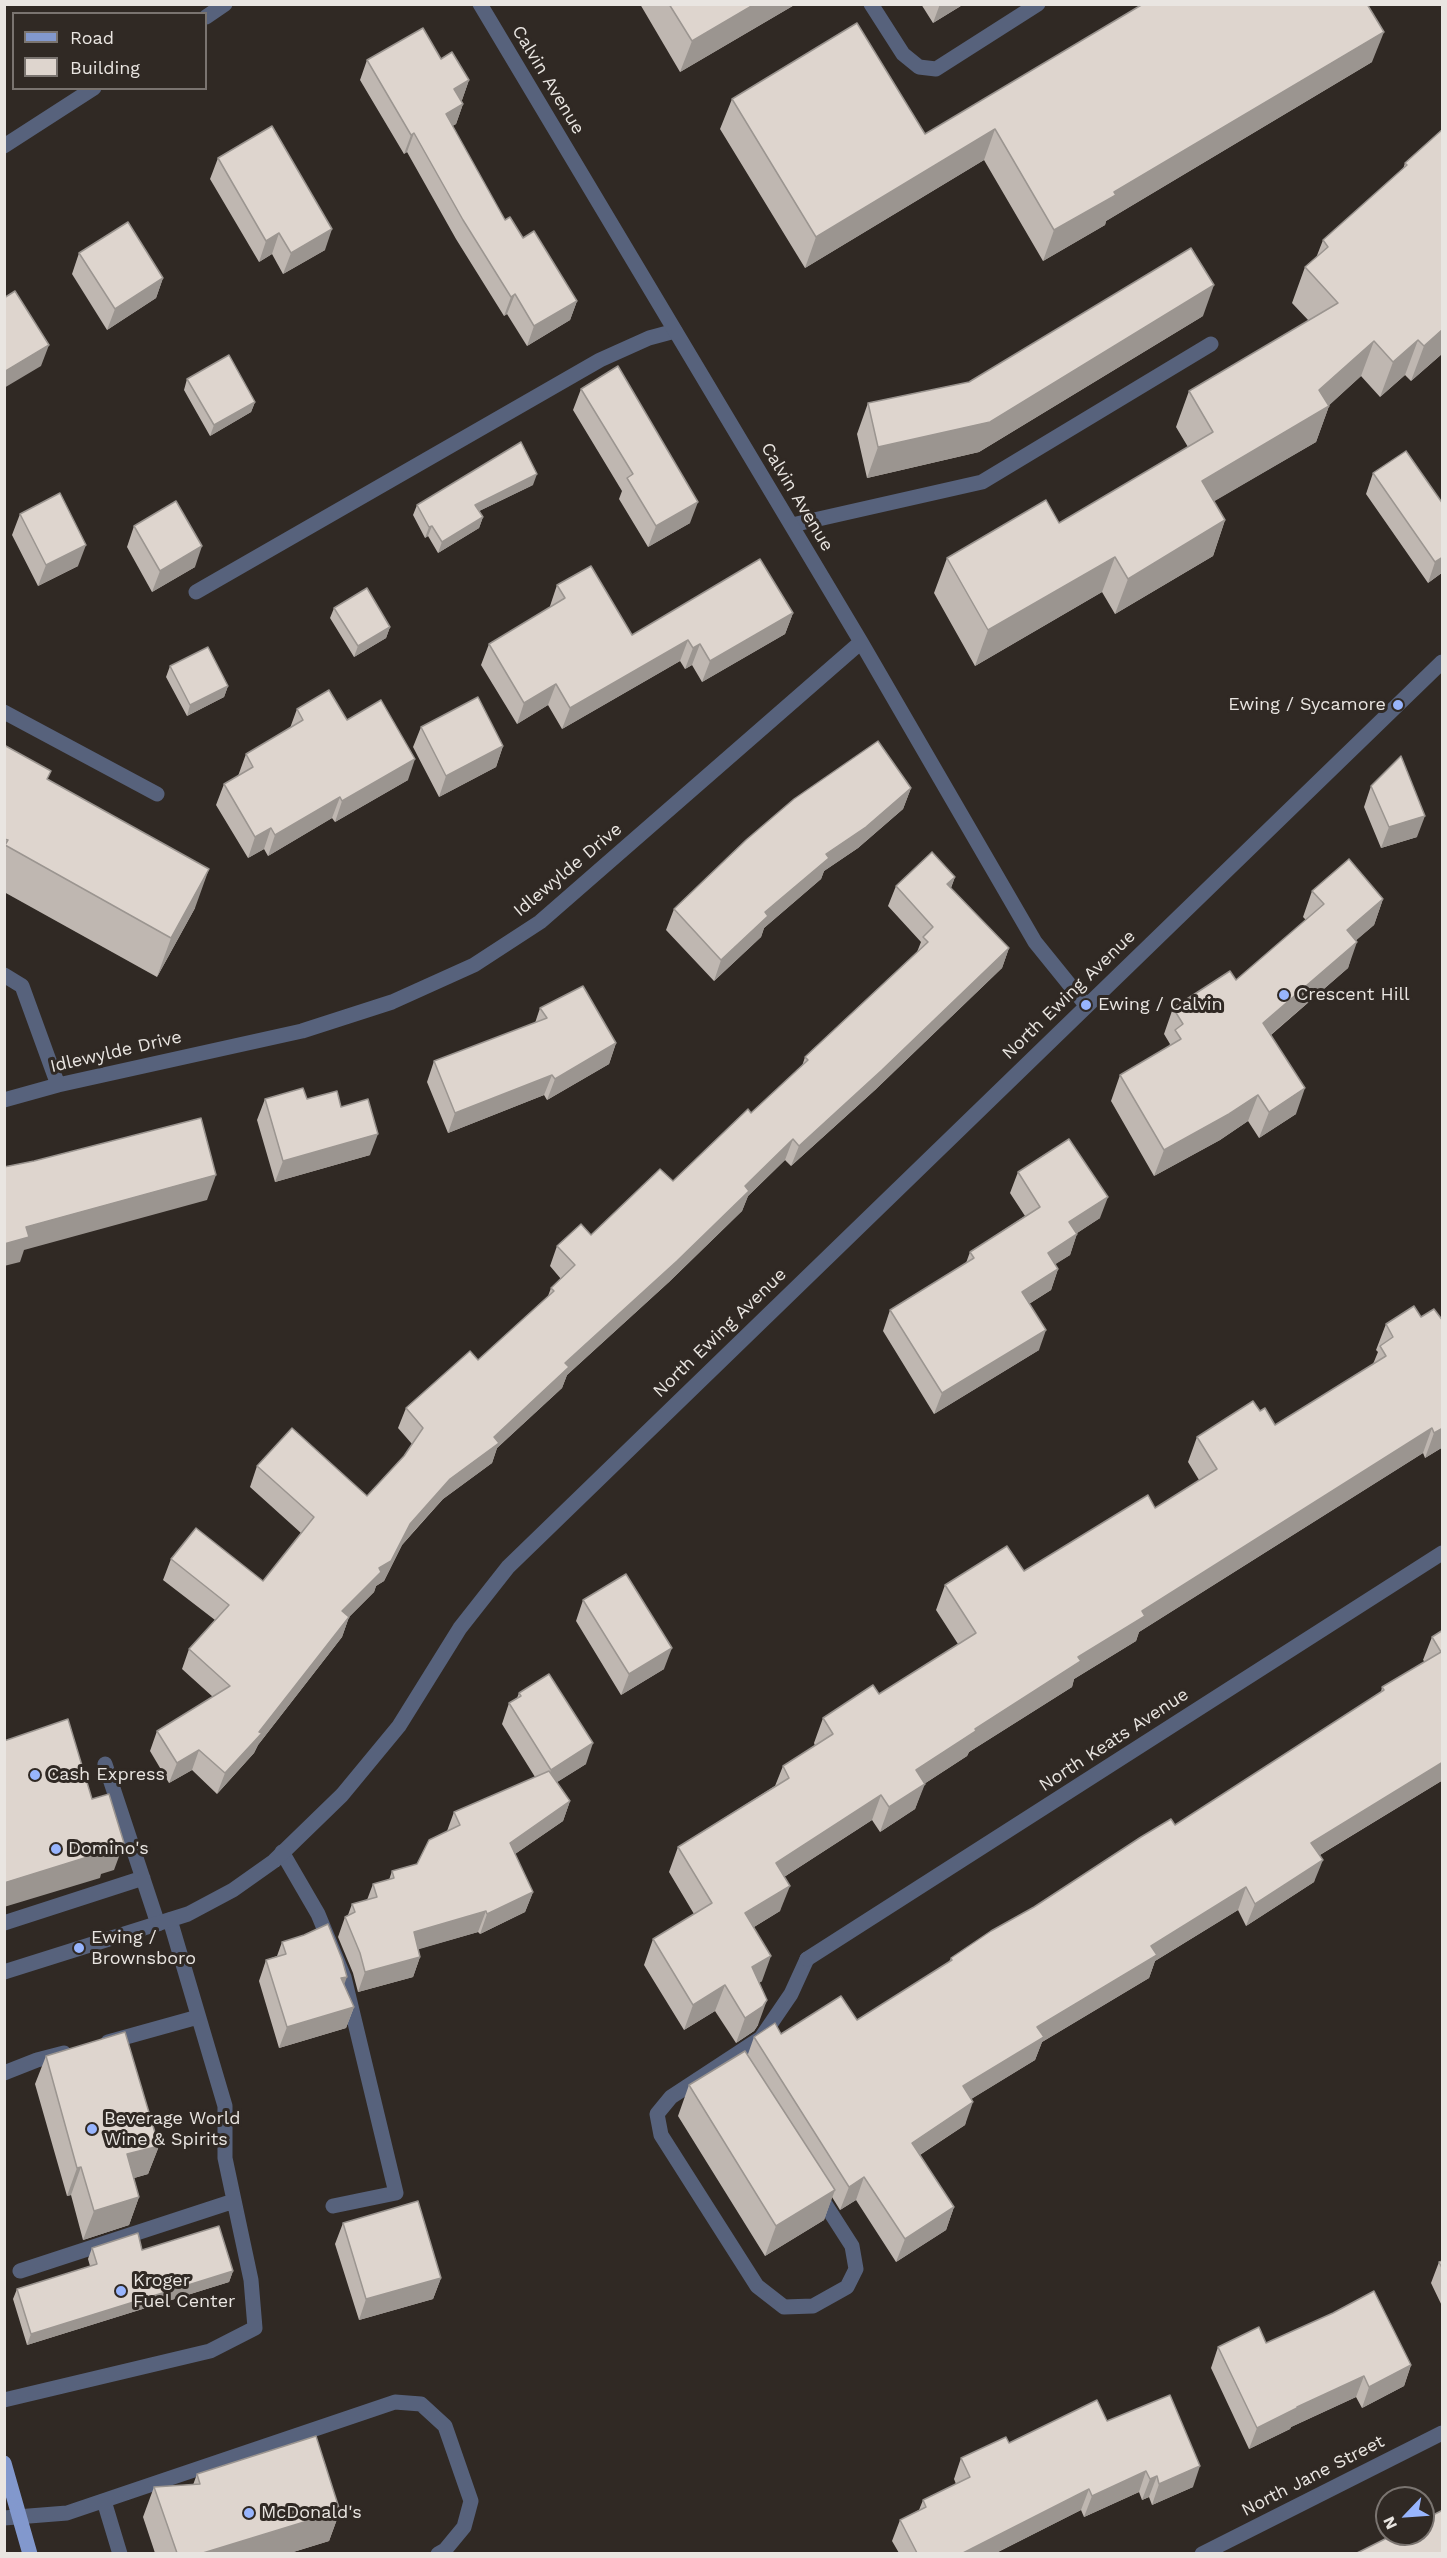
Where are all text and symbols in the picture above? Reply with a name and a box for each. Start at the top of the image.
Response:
legend [12,12,207,90]
street label: Calvin Avenue [507,22,589,138]
text: Road [70,27,114,48]
text: Building [70,57,140,78]
street label: Calvin Avenue [756,439,838,555]
place label: Ewing / Sycamore [1228,694,1386,716]
marker: Ewing / Sycamore [1391,698,1405,712]
street label: Idlewylde Drive [510,818,626,922]
street label: North Ewing Avenue [998,926,1140,1064]
place label: Crescent Hill [1296,984,1409,1006]
marker: Crescent Hill [1277,988,1291,1002]
place label: Ewing / Calvin [1098,994,1223,1016]
marker: Ewing / Calvin [1079,998,1093,1012]
street label: Idlewylde Drive [48,1026,184,1078]
street label: North Ewing Avenue [649,1264,791,1402]
street label: North Keats Avenue [1035,1684,1193,1796]
place label: Cash Express [47,1764,165,1786]
marker: Cash Express [28,1768,42,1782]
place label: Domino's [68,1838,149,1860]
marker: Domino's [49,1842,63,1856]
place label: Ewing / Brownsboro [91,1927,196,1970]
marker: Ewing / Brownsboro [72,1941,86,1955]
place label: Beverage World Wine & Spirits [104,2108,241,2150]
marker: Beverage World Wine & Spirits [85,2122,99,2136]
place label: Kroger Fuel Center [133,2270,235,2312]
marker: Kroger Fuel Center [114,2284,128,2298]
street label: North Jane Street [1238,2431,1388,2521]
north arrow [1375,2486,1435,2546]
place label: McDonald's [261,2502,362,2524]
marker: McDonald's [242,2506,256,2520]
text: N [1379,2514,1401,2532]

